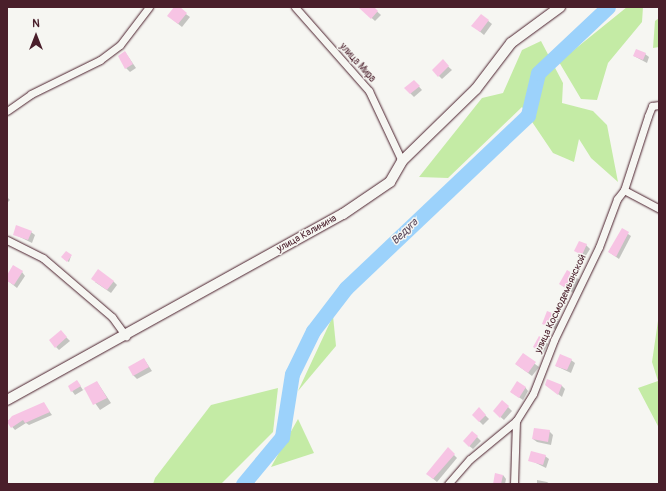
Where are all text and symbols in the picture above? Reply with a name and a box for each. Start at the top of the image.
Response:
north arrow [16,16,56,56]
text: N [32,17,40,30]
street label: улица Мира [336,41,378,85]
street label: улица Калинина [275,213,339,255]
water label: Ведуга [389,216,421,248]
street label: улица Космодемьянской [533,253,589,355]

